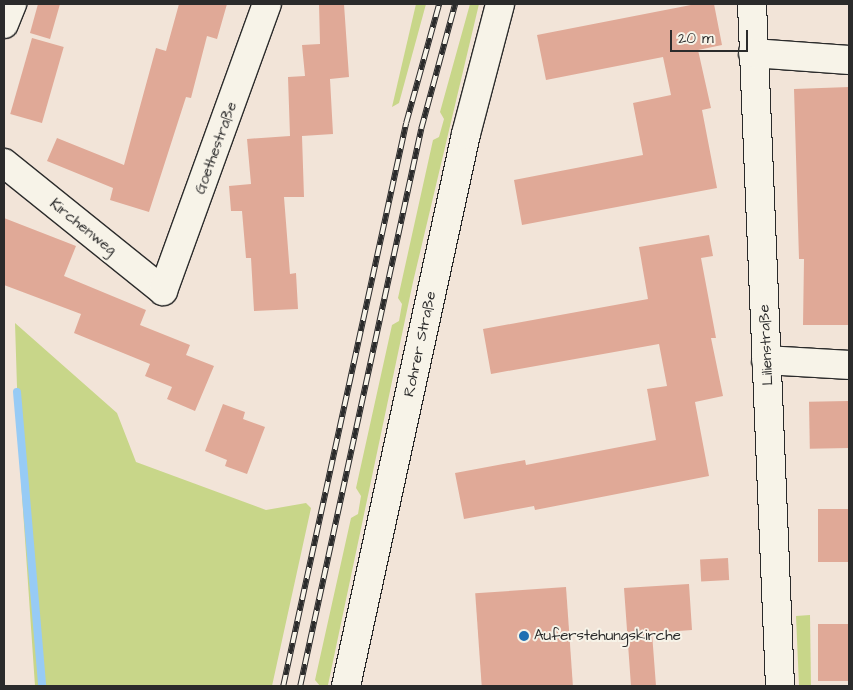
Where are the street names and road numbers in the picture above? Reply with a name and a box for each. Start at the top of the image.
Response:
street label: Goethestraße [191,99,241,197]
street label: Kirchenweg [46,195,120,259]
street label: Rohrer Straße [400,289,440,399]
street label: Lilienstraße [755,304,777,386]

